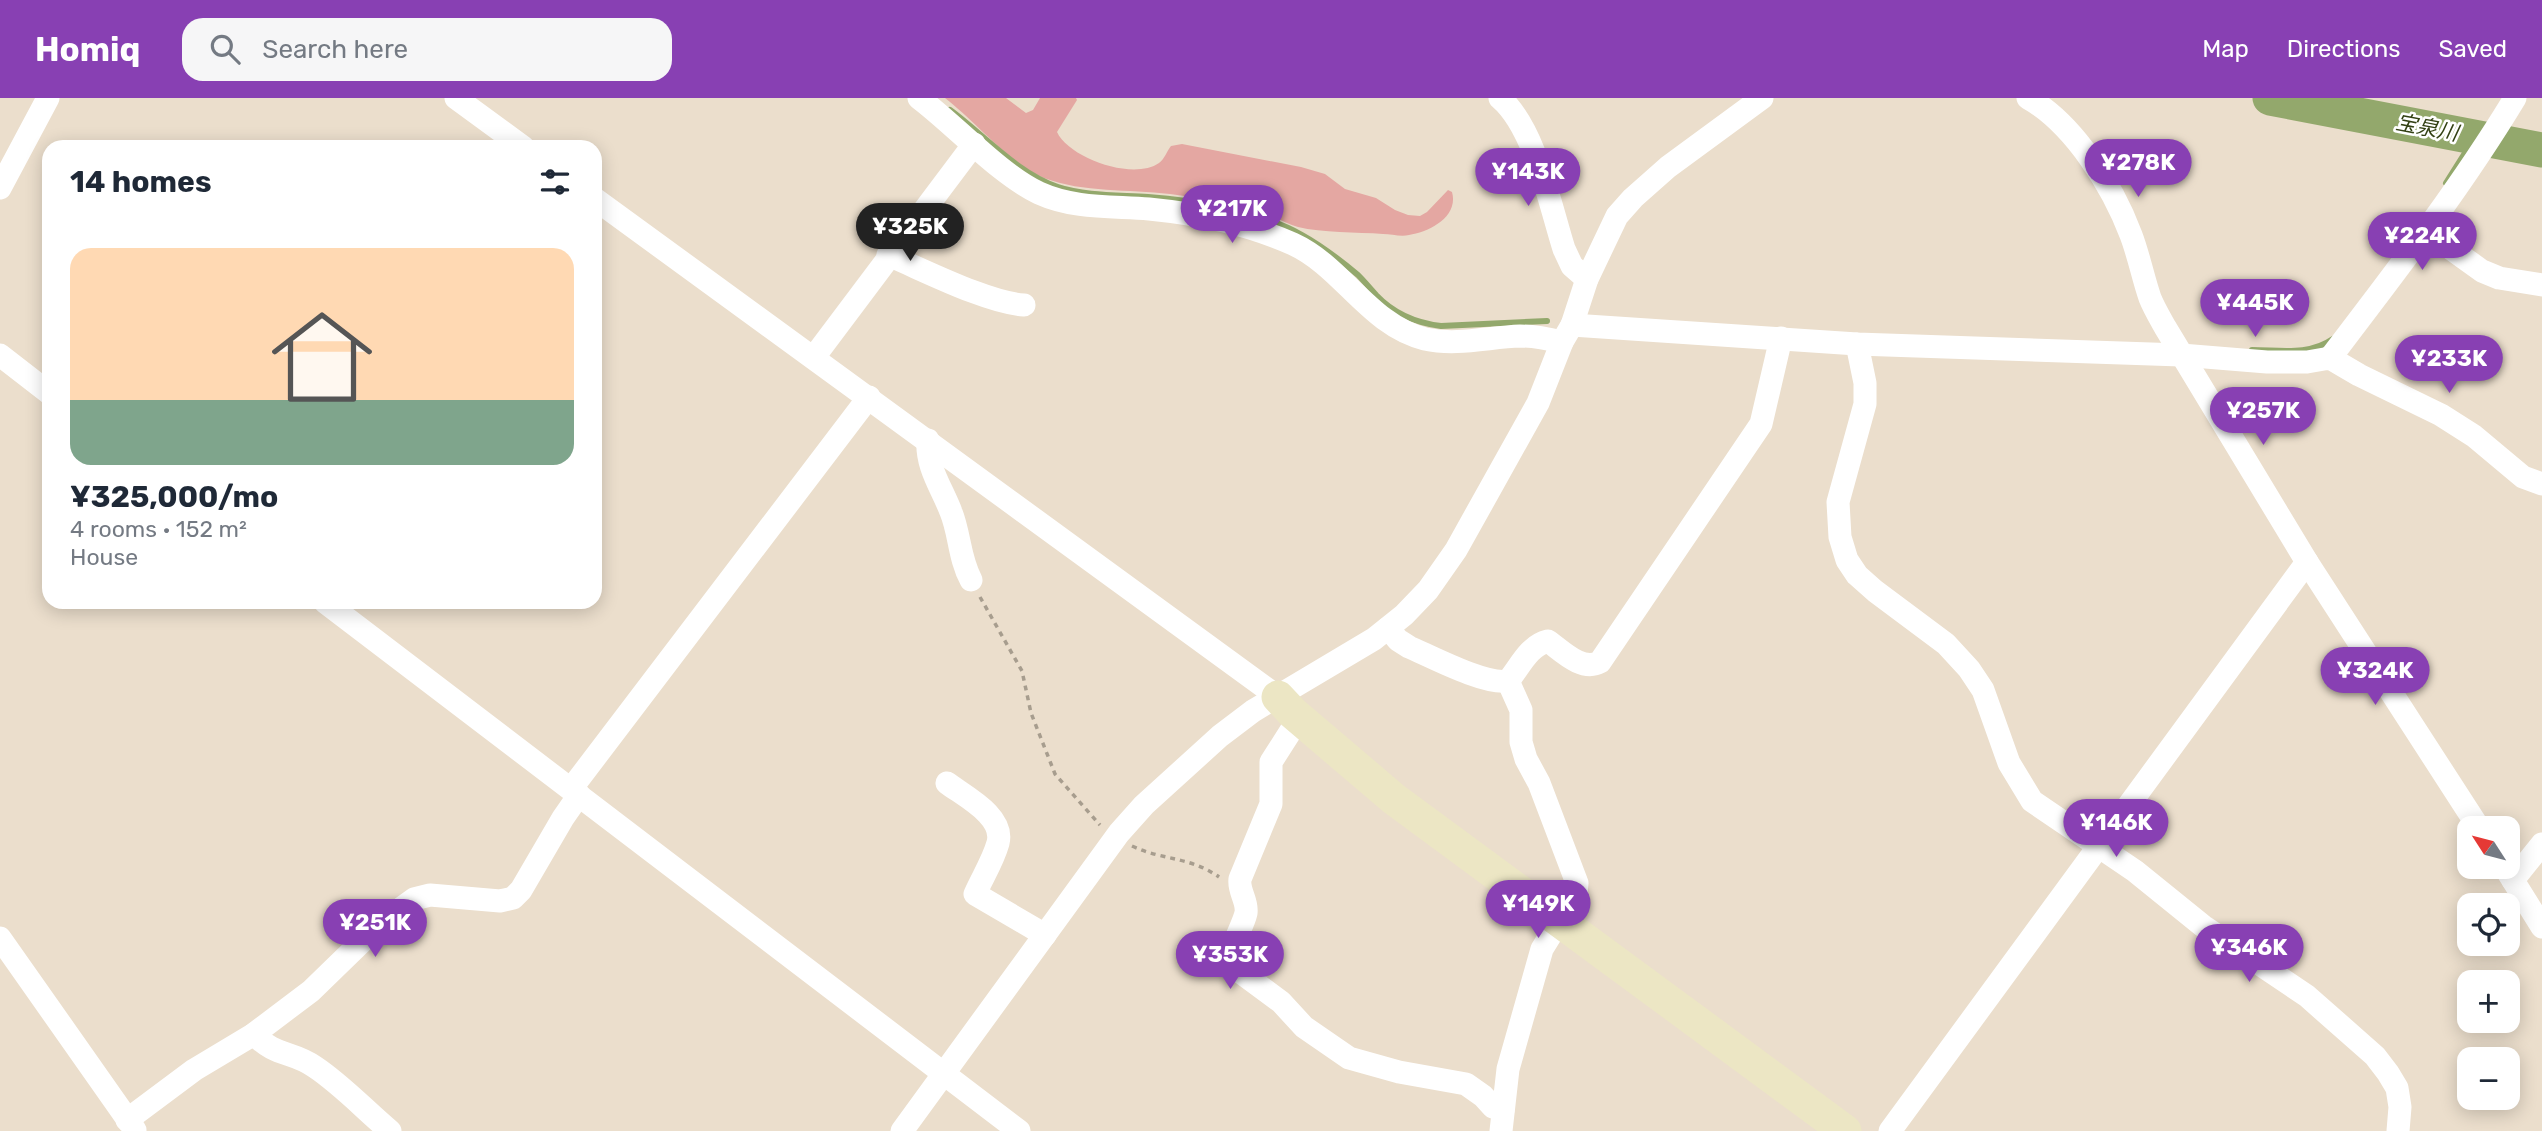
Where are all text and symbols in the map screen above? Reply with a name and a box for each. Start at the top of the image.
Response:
search box [182,18,672,81]
text: Homiq [35,30,140,69]
icon: search [206,30,244,68]
text: Search here [262,34,408,65]
text: Map [2202,35,2249,63]
text: Directions [2287,35,2400,63]
text: Saved [2438,35,2507,63]
water label: 宝泉川 [2394,109,2462,146]
pin: ¥278K [2089,140,2187,199]
pin: ¥143K [1479,148,1577,208]
text: ¥278K [2101,148,2175,176]
text: ¥143K [1491,157,1565,185]
icon: filters [536,163,574,201]
text: 14 homes [70,164,212,200]
pin: ¥217K [1183,186,1281,245]
text: ¥217K [1197,194,1267,222]
pin: ¥325K [861,204,959,263]
text: ¥325K [872,212,948,240]
pin: ¥224K [2373,212,2471,272]
text: ¥224K [2384,221,2460,249]
pin: ¥445K [2206,280,2304,339]
text: ¥445K [2216,288,2294,316]
icon: home [259,294,385,420]
pin: ¥233K [2400,336,2498,395]
text: ¥233K [2411,344,2487,372]
pin: ¥257K [2214,388,2312,447]
text: ¥257K [2226,396,2300,424]
text: ¥325,000/mo [70,479,278,515]
text: 4 rooms · 152 m² [70,515,247,543]
text: House [70,543,138,571]
pin: ¥324K [2326,648,2424,707]
text: ¥324K [2337,656,2413,684]
pin: ¥146K [2067,800,2165,859]
text: ¥146K [2079,808,2153,836]
north arrow [2457,816,2520,878]
map controls [2457,816,2520,1110]
pin: ¥149K [1489,880,1587,940]
text: ¥149K [1502,889,1574,917]
button: locate [2457,893,2520,956]
pin: ¥251K [326,900,424,959]
text: ¥251K [339,908,411,936]
pin: ¥346K [2200,924,2298,984]
pin: ¥353K [1181,932,1279,991]
text: ¥346K [2211,933,2287,961]
text: ¥353K [1192,940,1268,968]
button: + [2457,970,2520,1033]
button: − [2457,1047,2520,1110]

